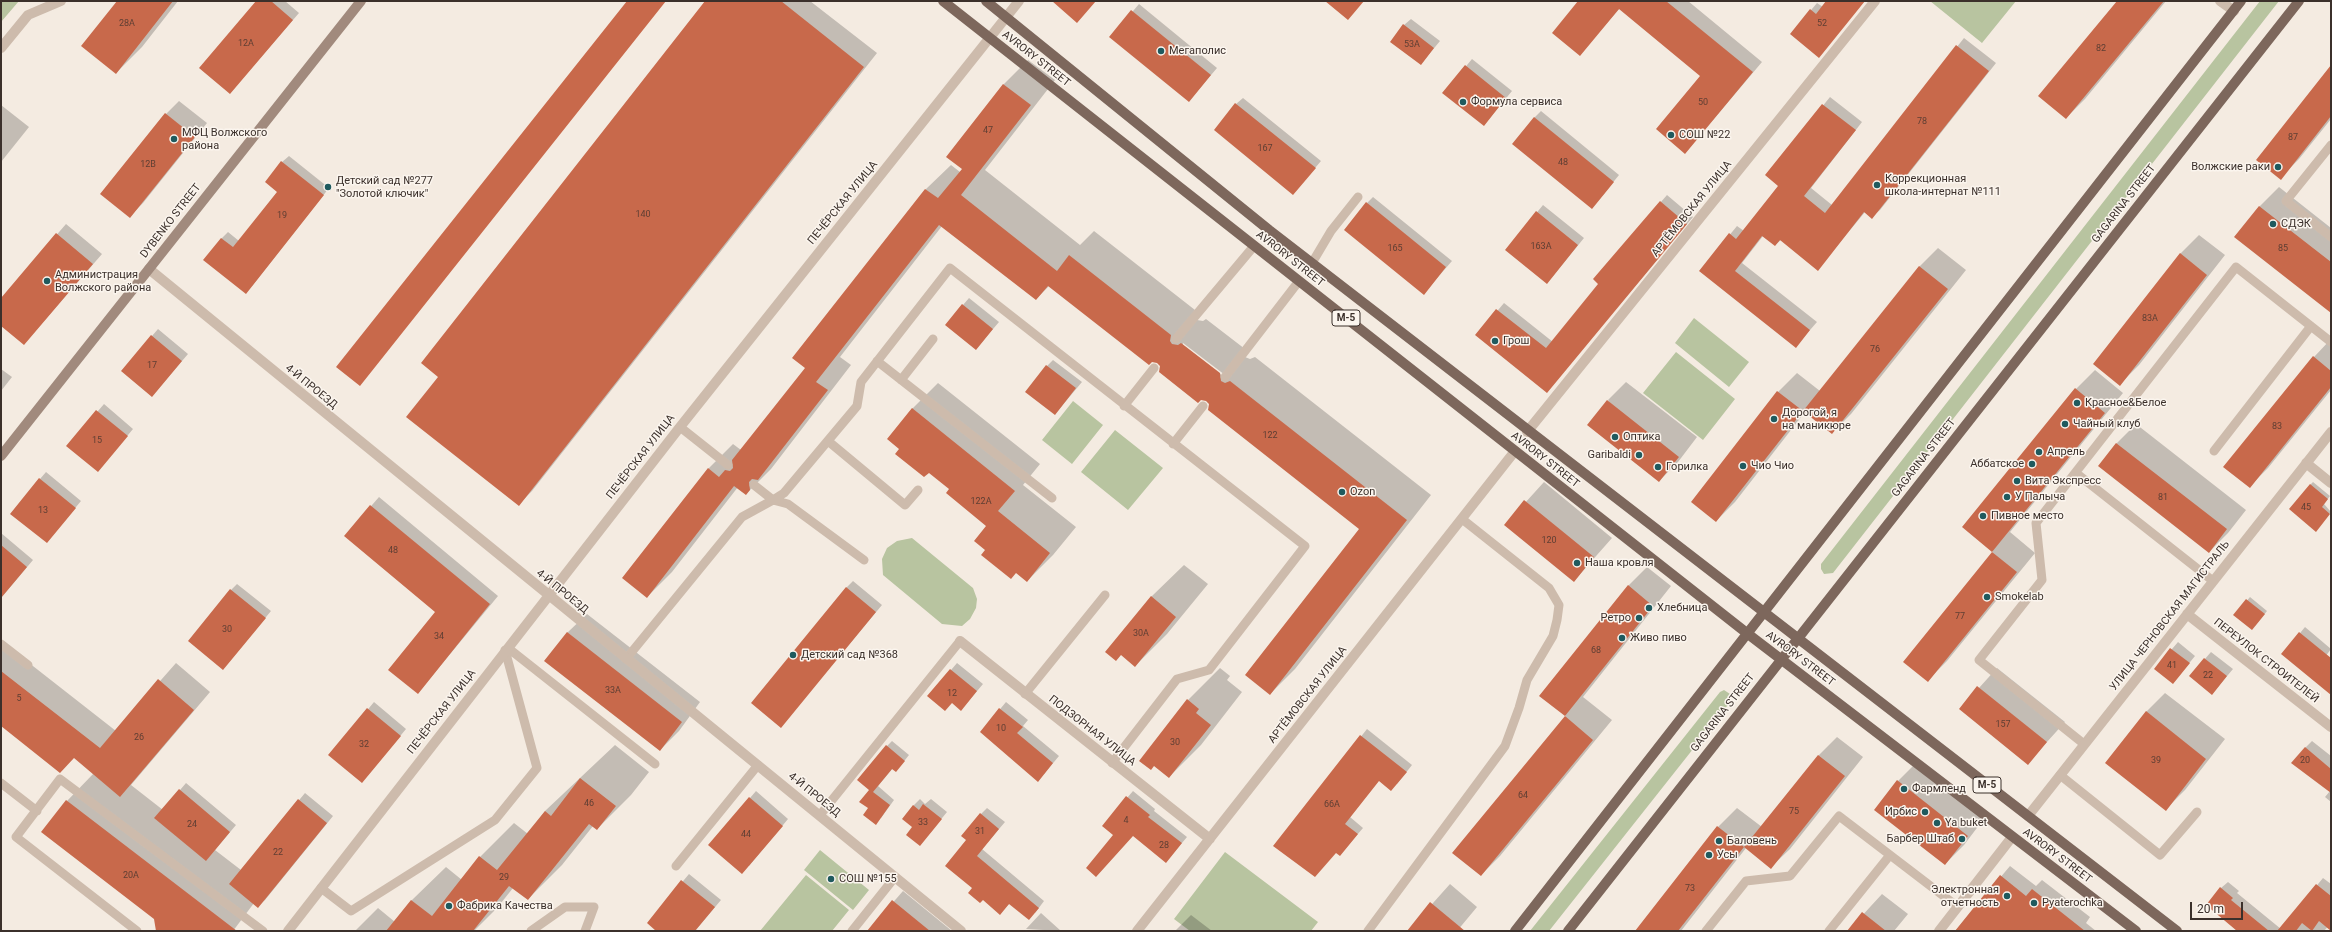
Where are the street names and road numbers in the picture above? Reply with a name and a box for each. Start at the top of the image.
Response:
street label: AVRORY STREET [999,28,1073,90]
street label: АРТЁМОВСКАЯ УЛИЦА [1649,158,1735,260]
street label: ПЕЧЁРСКАЯ УЛИЦА [805,159,881,247]
street label: GAGARINA STREET [2089,162,2159,246]
street label: DYBENKO STREET [138,181,204,261]
street label: AVRORY STREET [1253,228,1327,290]
road number: М-5 [1332,310,1360,326]
street label: 4-Й ПРОЕЗД [282,362,340,412]
street label: ПЕЧЁРСКАЯ УЛИЦА [604,412,678,502]
street label: GAGARINA STREET [1889,416,1959,500]
street label: AVRORY STREET [1508,429,1582,491]
street label: УЛИЦА ЧЕРНОВСКАЯ МАГИСТРАЛЬ [2107,538,2233,694]
street label: 4-Й ПРОЕЗД [533,567,591,617]
street label: ПЕРЕУЛОК СТРОИТЕЛЕЙ [2211,616,2321,706]
street label: AVRORY STREET [1763,629,1837,689]
street label: АРТЁМОВСКАЯ УЛИЦА [1266,644,1350,746]
street label: ПЕЧЁРСКАЯ УЛИЦА [405,667,479,757]
street label: GAGARINA STREET [1688,671,1758,755]
street label: ПОДЗОРНАЯ УЛИЦА [1046,693,1138,769]
street label: 4-Й ПРОЕЗД [785,770,843,820]
road number: М-5 [1973,777,2001,793]
street label: AVRORY STREET [2020,826,2094,886]

